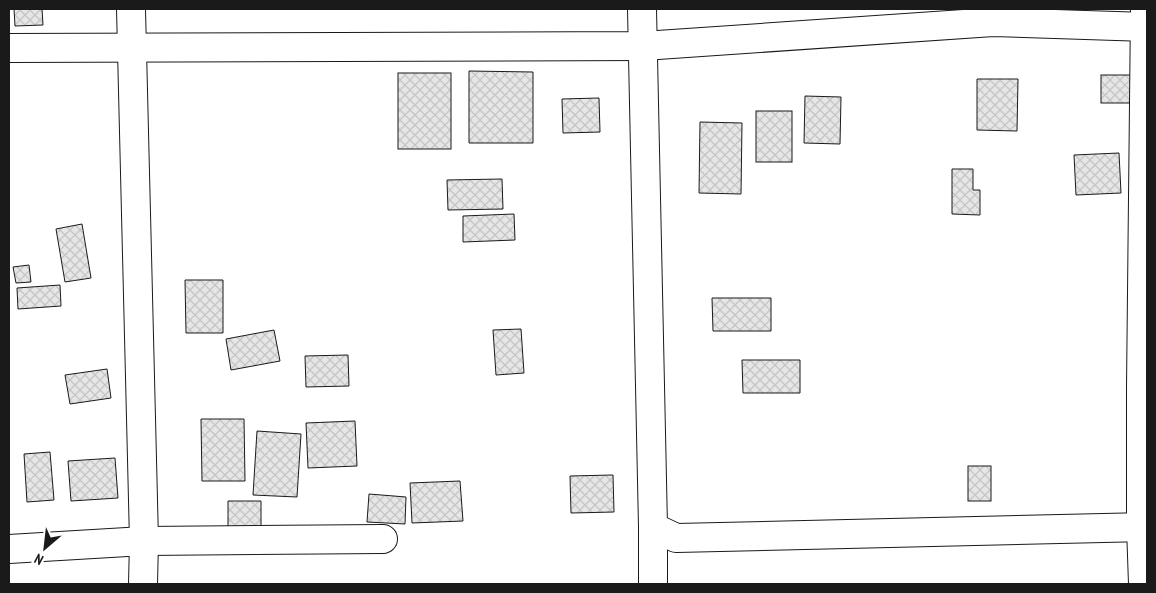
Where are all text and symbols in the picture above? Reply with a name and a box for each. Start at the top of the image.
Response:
north arrow [20,523,70,573]
text: N [31,550,46,569]

